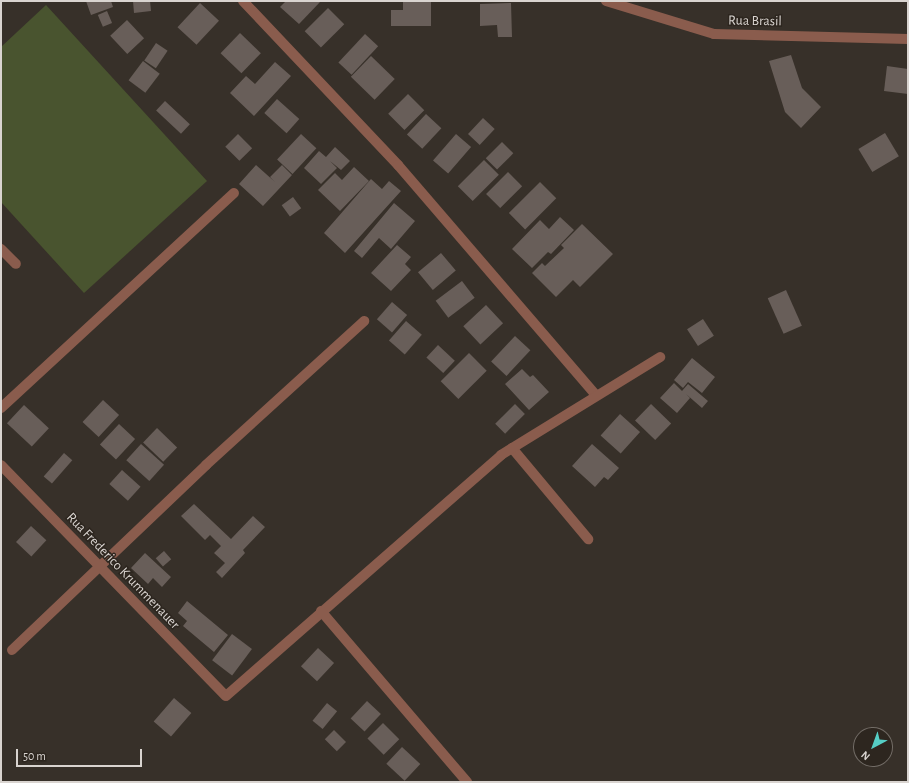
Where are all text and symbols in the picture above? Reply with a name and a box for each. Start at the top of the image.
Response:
street label: Rua Brasil [728,12,782,30]
street label: Rua Frederico Krummenauer [63,509,183,633]
north arrow [853,727,893,767]
scale bar [18,741,144,767]
text: N [859,749,872,762]
text: 50 m [23,750,46,762]

